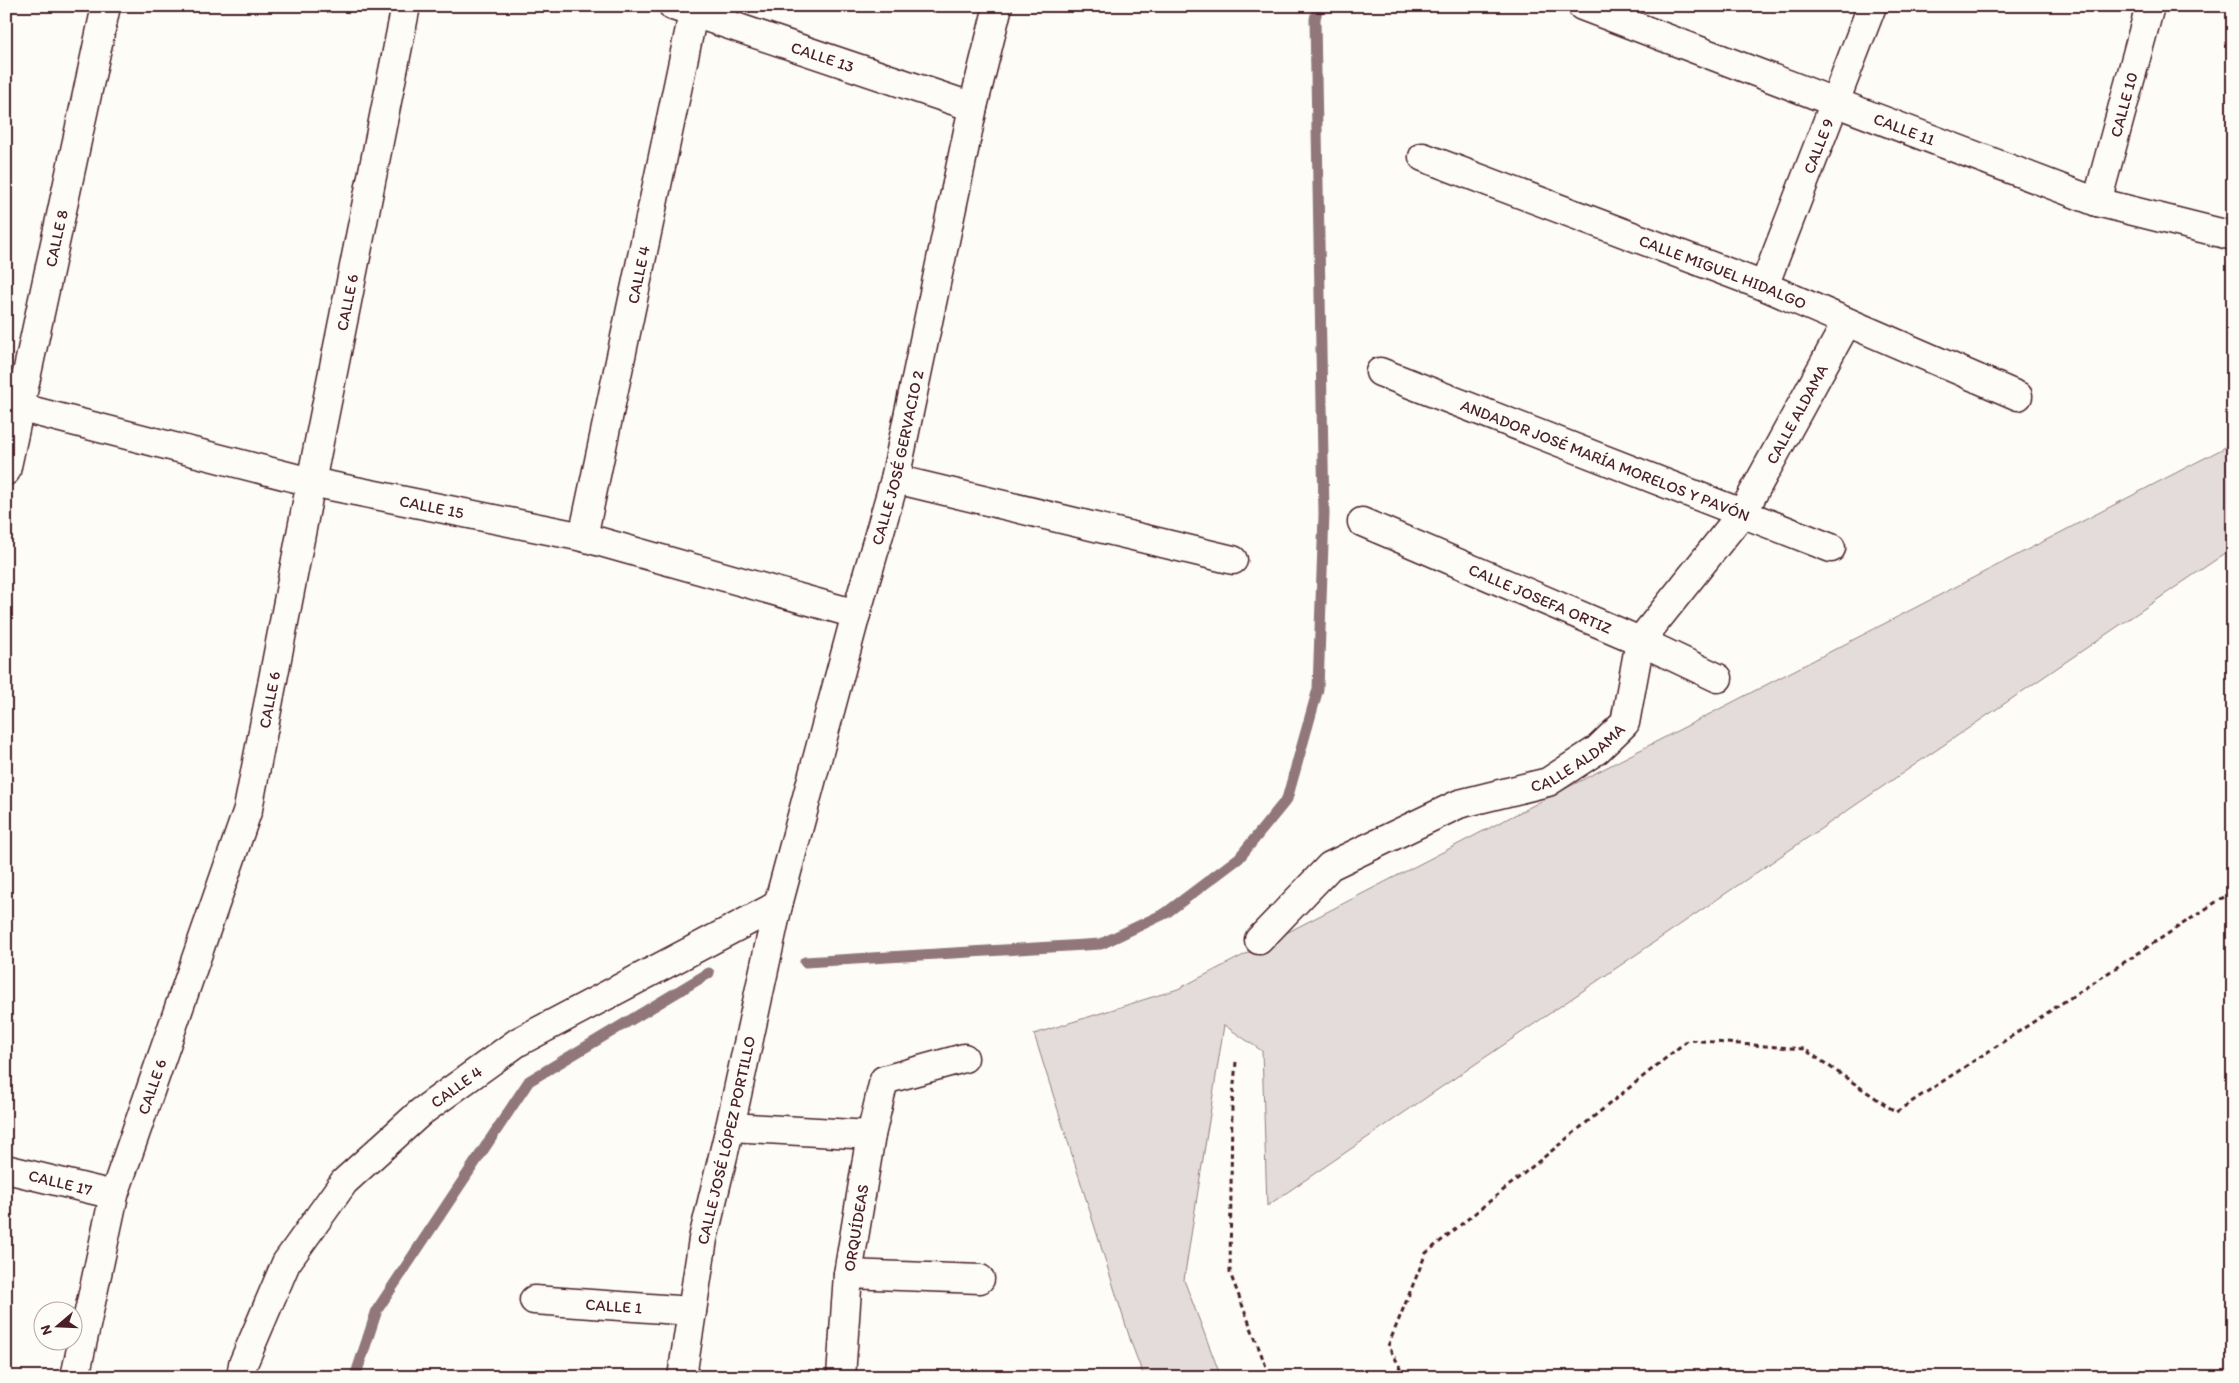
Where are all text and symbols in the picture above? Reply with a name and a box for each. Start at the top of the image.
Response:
street label: CALLE 13 [789,37,857,76]
street label: CALLE 10 [2106,70,2142,139]
street label: CALLE 11 [1871,109,1938,150]
street label: CALLE 9 [1799,116,1838,177]
street label: CALLE 8 [41,208,72,269]
street label: CALLE MIGUEL HIDALGO [1636,231,1809,313]
street label: CALLE 4 [623,244,654,306]
street label: CALLE 6 [332,272,362,333]
street label: CALLE ALDAMA [1762,361,1832,467]
street label: CALLE JOSÉ GERVACIO 2 [867,368,928,547]
street label: ANDADOR JOSÉ MARÍA MORELOS Y PAVÓN [1458,395,1753,525]
street label: CALLE 15 [398,491,465,523]
street label: CALLE JOSEFA ORTIZ [1466,560,1615,638]
street label: CALLE 6 [255,670,284,730]
street label: CALLE ALDAMA [1529,720,1629,796]
street label: CALLE JOSÉ LÓPEZ PORTILLO [693,1034,759,1246]
street label: CALLE 6 [134,1056,171,1117]
street label: CALLE 4 [427,1062,486,1112]
street label: CALLE 17 [27,1166,94,1199]
street label: ORQUÍDEAS [840,1183,873,1273]
street label: CALLE 1 [585,1295,643,1318]
north arrow [32,1300,82,1350]
text: N [37,1323,56,1337]

